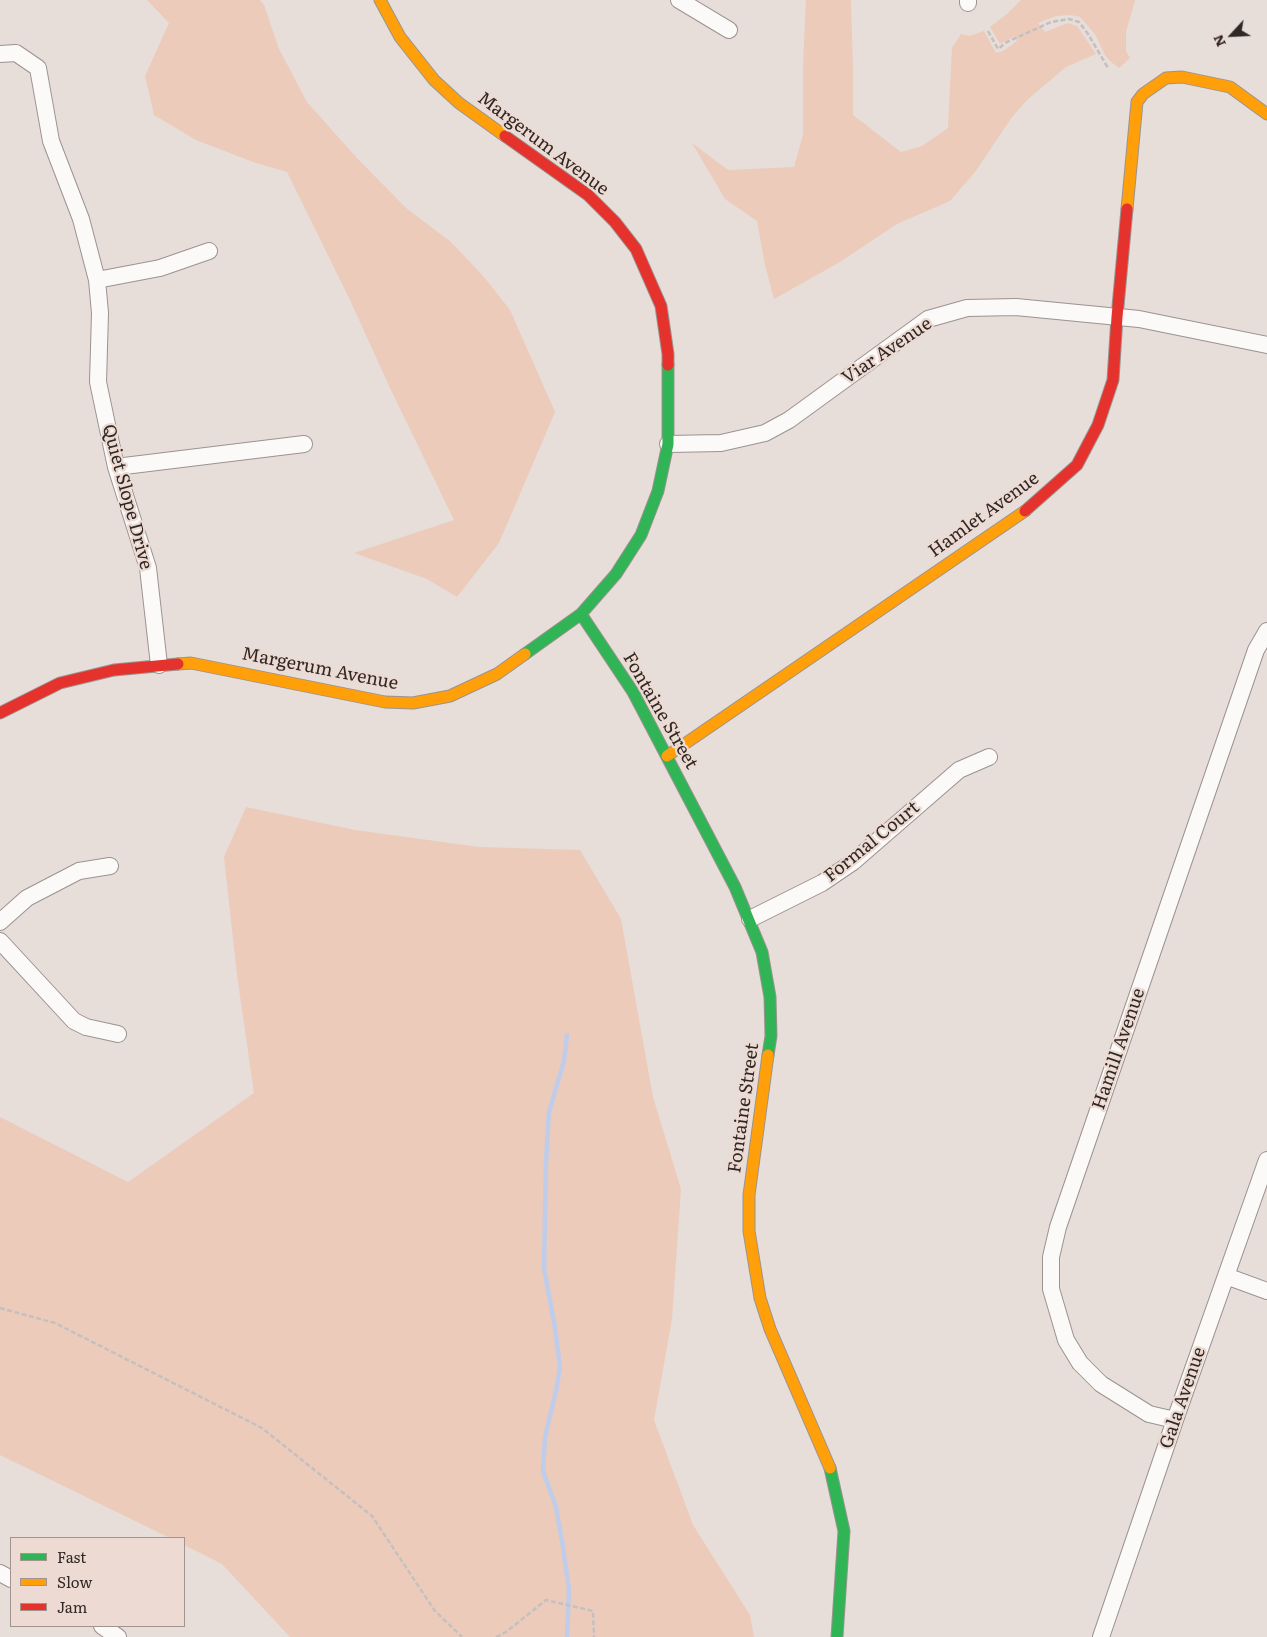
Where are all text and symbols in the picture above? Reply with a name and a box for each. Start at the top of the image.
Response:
north arrow [1207,10,1257,60]
text: N [1207,32,1230,51]
street label: Margerum Avenue [473,88,613,200]
street label: Viar Avenue [838,313,936,389]
street label: Quiet Slope Drive [97,422,157,572]
street label: Hamlet Avenue [925,468,1043,562]
street label: Margerum Avenue [240,643,400,695]
street label: Fontaine Street [618,649,702,773]
street label: Formal Court [820,797,924,887]
street label: Hamill Avenue [1088,985,1150,1113]
street label: Fontaine Street [724,1042,764,1174]
street label: Gala Avenue [1156,1344,1210,1452]
legend [10,1537,185,1627]
text: Fast [57,1545,86,1568]
text: Slow [57,1570,92,1593]
text: Jam [57,1595,87,1618]

